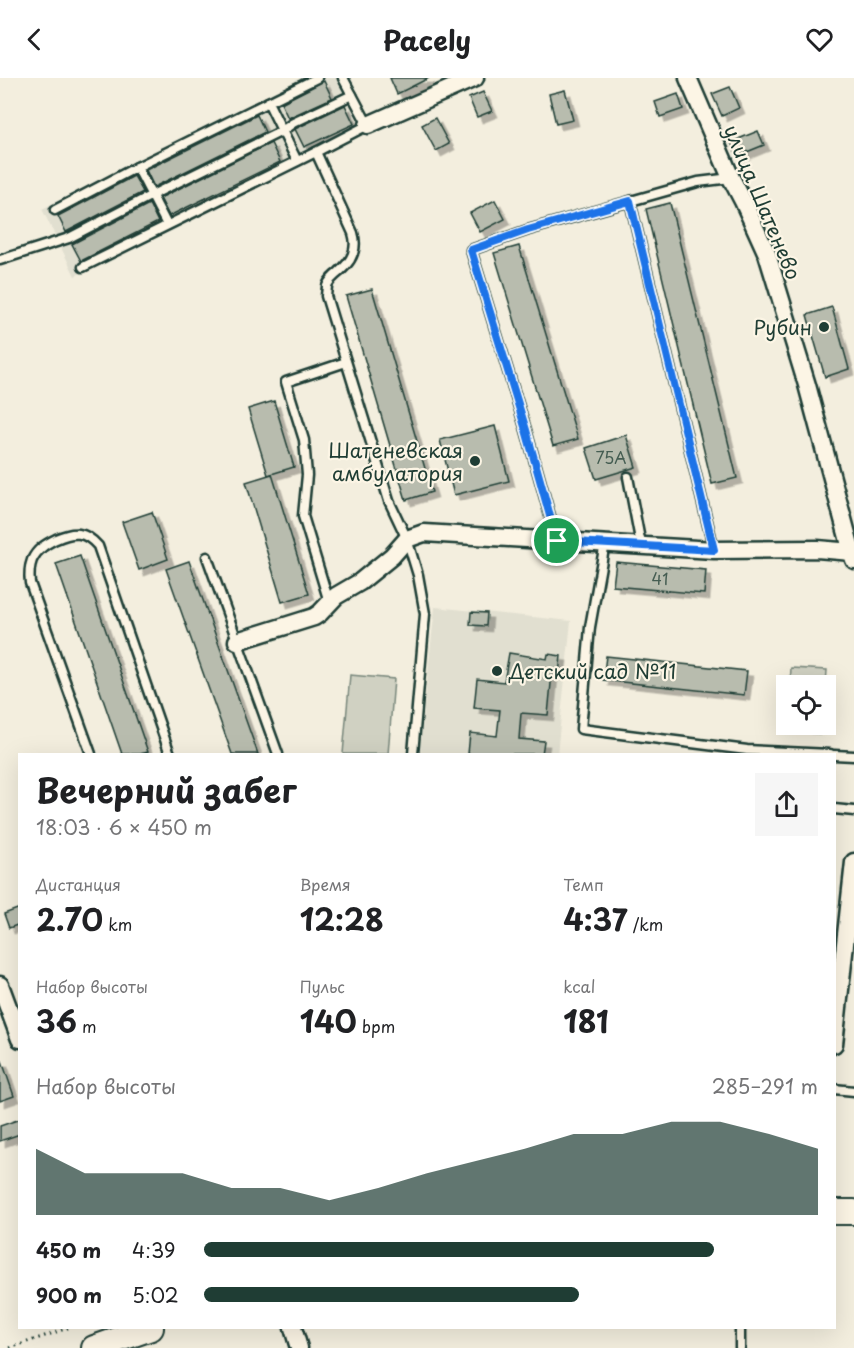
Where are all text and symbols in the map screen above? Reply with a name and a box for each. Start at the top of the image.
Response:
text: Pacely [383,19,471,60]
icon: back [18,23,51,56]
icon: heart [803,23,836,56]
street label: улица Шатенево [717,120,809,284]
place label: Рубин [753,312,812,342]
marker: Рубин [817,320,831,334]
place label: Шатеневская амбулатория [328,435,463,488]
house number: 75А [596,445,626,469]
marker: Шатеневская амбулатория [468,454,482,468]
pin [531,515,582,566]
icon: arrive [540,524,573,557]
house number: 41 [652,566,668,590]
place label: Детский сад №11 [508,656,676,686]
marker: Детский сад №11 [490,664,504,678]
map controls [776,675,836,735]
button: locate [776,675,836,735]
text: Вечерний забег [36,764,296,814]
button: share [755,773,818,836]
text: 18:03 · 6 × 450 m [36,812,212,842]
text: Дистанция [36,872,121,896]
text: Время [300,872,351,896]
text: Темп [563,872,604,896]
text: 2.70 [36,896,103,941]
text: 12:28 [300,896,384,941]
text: 4:37 [563,896,628,941]
text: km [103,912,132,936]
text: /km [628,912,663,936]
text: Набор высоты [36,974,148,998]
text: Пульс [300,974,345,998]
text: kcal [563,974,595,998]
text: 36 [36,998,77,1043]
text: 140 [300,998,357,1043]
text: 181 [563,998,609,1043]
text: m [77,1014,97,1038]
text: bpm [357,1014,395,1038]
text: Набор высоты [36,1071,176,1101]
text: 285–291 m [712,1071,818,1101]
text: 450 m [36,1235,101,1265]
text: 4:39 [132,1235,175,1265]
text: 900 m [36,1280,102,1310]
text: 5:02 [132,1280,179,1310]

